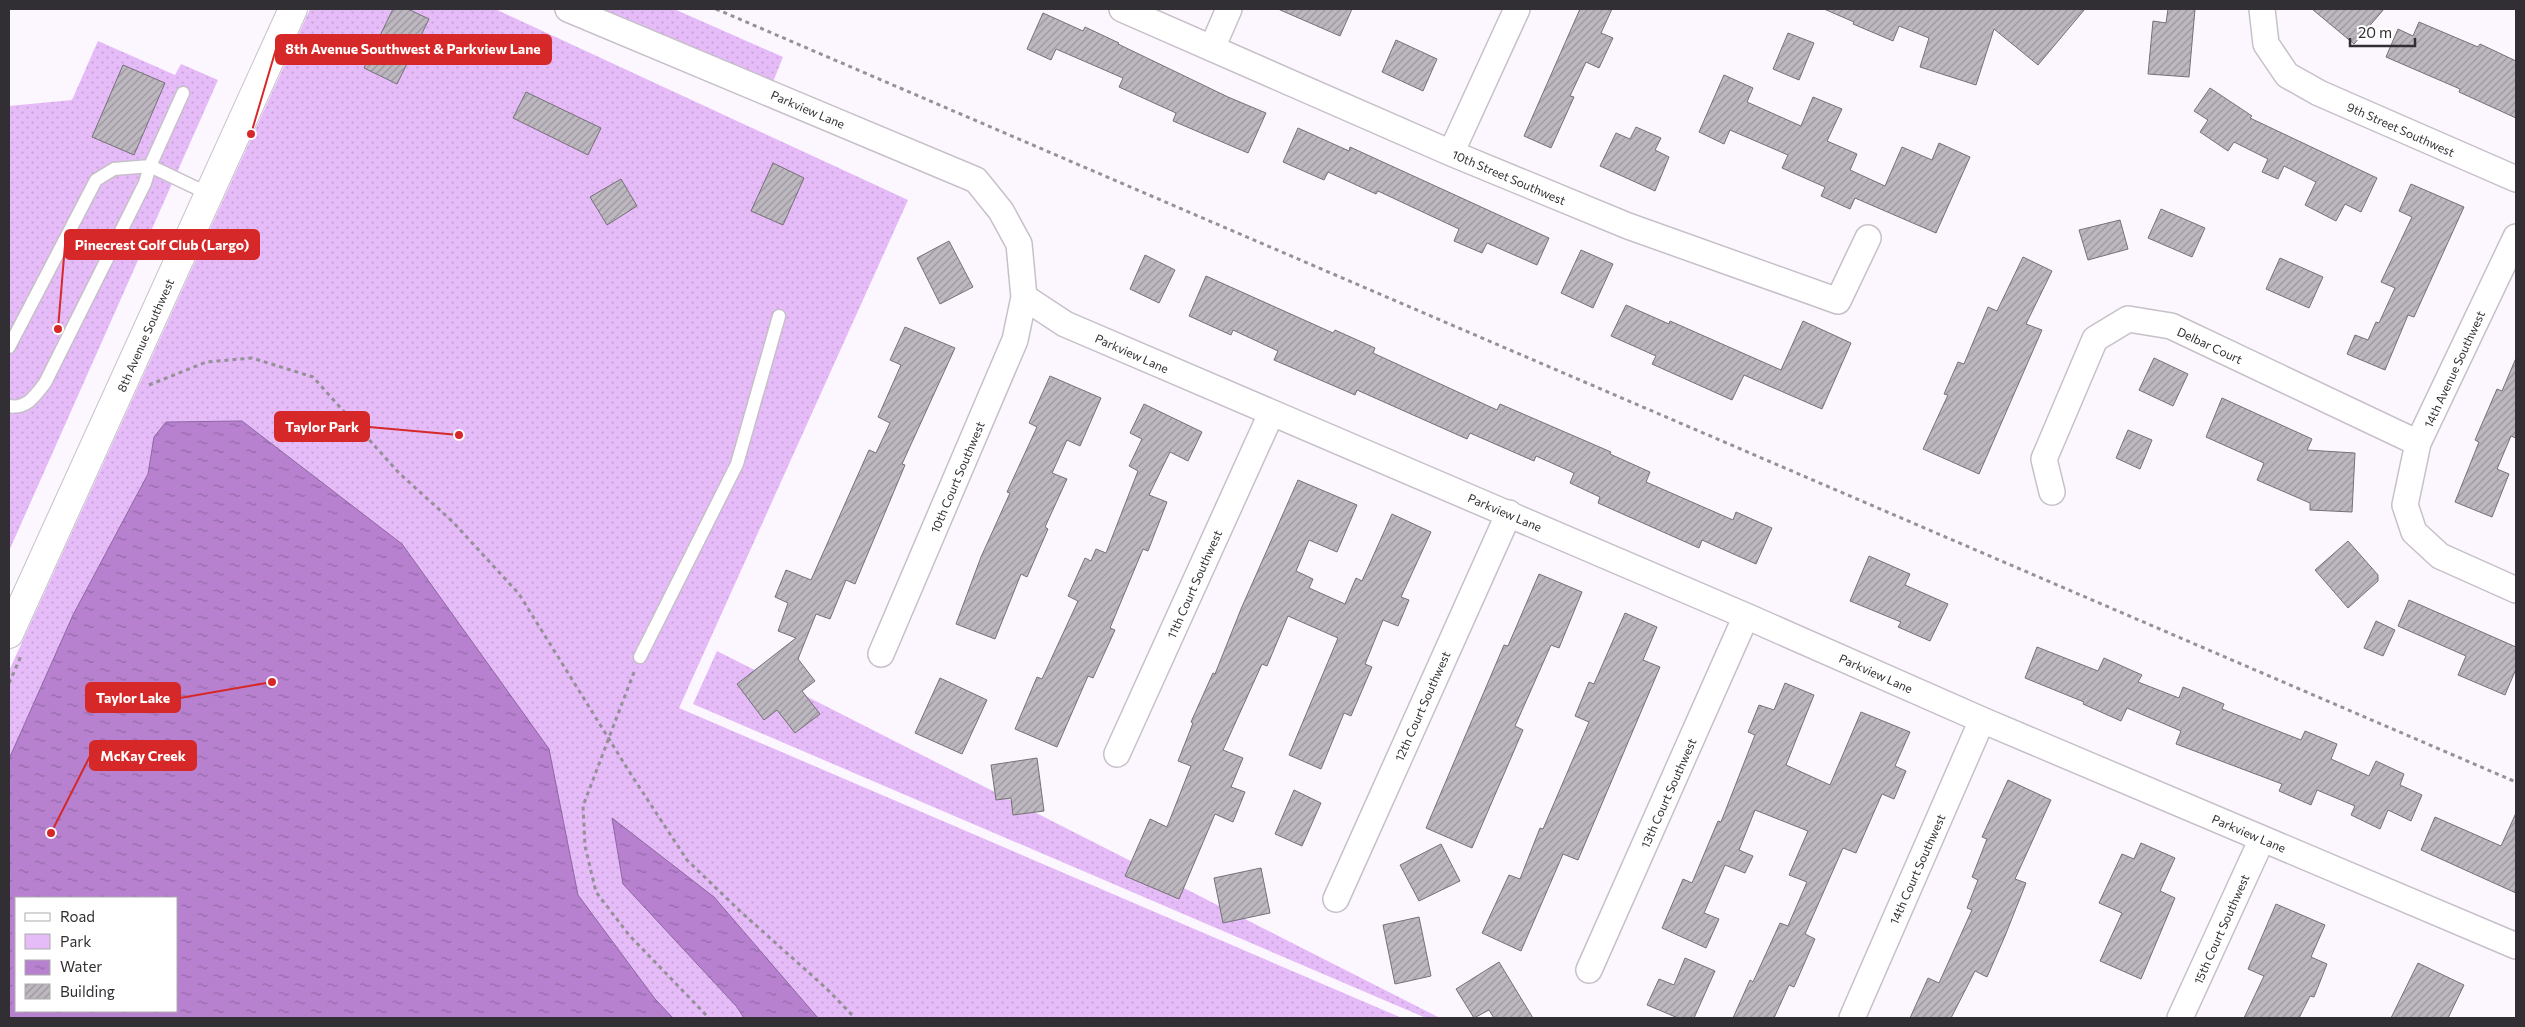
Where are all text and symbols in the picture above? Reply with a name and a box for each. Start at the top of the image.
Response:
scale bar [2350,15,2415,47]
text: 20 m [2358,23,2392,41]
callout: 8th Avenue Southwest & Parkview Lane [276,35,551,64]
text: 8th Avenue Southwest & Parkview Lane [285,40,541,57]
street label: Parkview Lane [769,87,847,131]
street label: 9th Street Southwest [2345,99,2457,159]
street label: 10th Street Southwest [1450,147,1568,207]
callout: Pinecrest Golf Club (Largo) [65,230,259,259]
text: Pinecrest Golf Club (Largo) [75,236,249,253]
street label: 8th Avenue Southwest [114,276,176,394]
street label: 14th Avenue Southwest [2421,308,2487,430]
street label: Delbar Court [2175,324,2245,366]
street label: Parkview Lane [1093,331,1171,375]
callout: Taylor Park [275,412,369,441]
text: Taylor Park [285,418,359,435]
street label: 10th Court Southwest [927,419,987,535]
street label: Parkview Lane [1466,490,1544,534]
street label: 11th Court Southwest [1164,528,1224,640]
street label: 12th Court Southwest [1391,649,1453,763]
street label: Parkview Lane [1837,651,1915,695]
callout: Taylor Lake [86,683,180,712]
text: Taylor Lake [96,689,170,706]
street label: 13th Court Southwest [1637,736,1699,850]
callout: McKay Creek [90,741,196,770]
text: McKay Creek [100,747,186,764]
street label: Parkview Lane [2210,811,2288,855]
street label: 14th Court Southwest [1886,812,1948,926]
street label: 15th Court Southwest [2190,872,2252,986]
legend [15,897,178,1012]
text: Road [60,907,95,925]
text: Park [60,932,91,950]
text: Water [60,957,102,975]
text: Building [60,982,115,1000]

